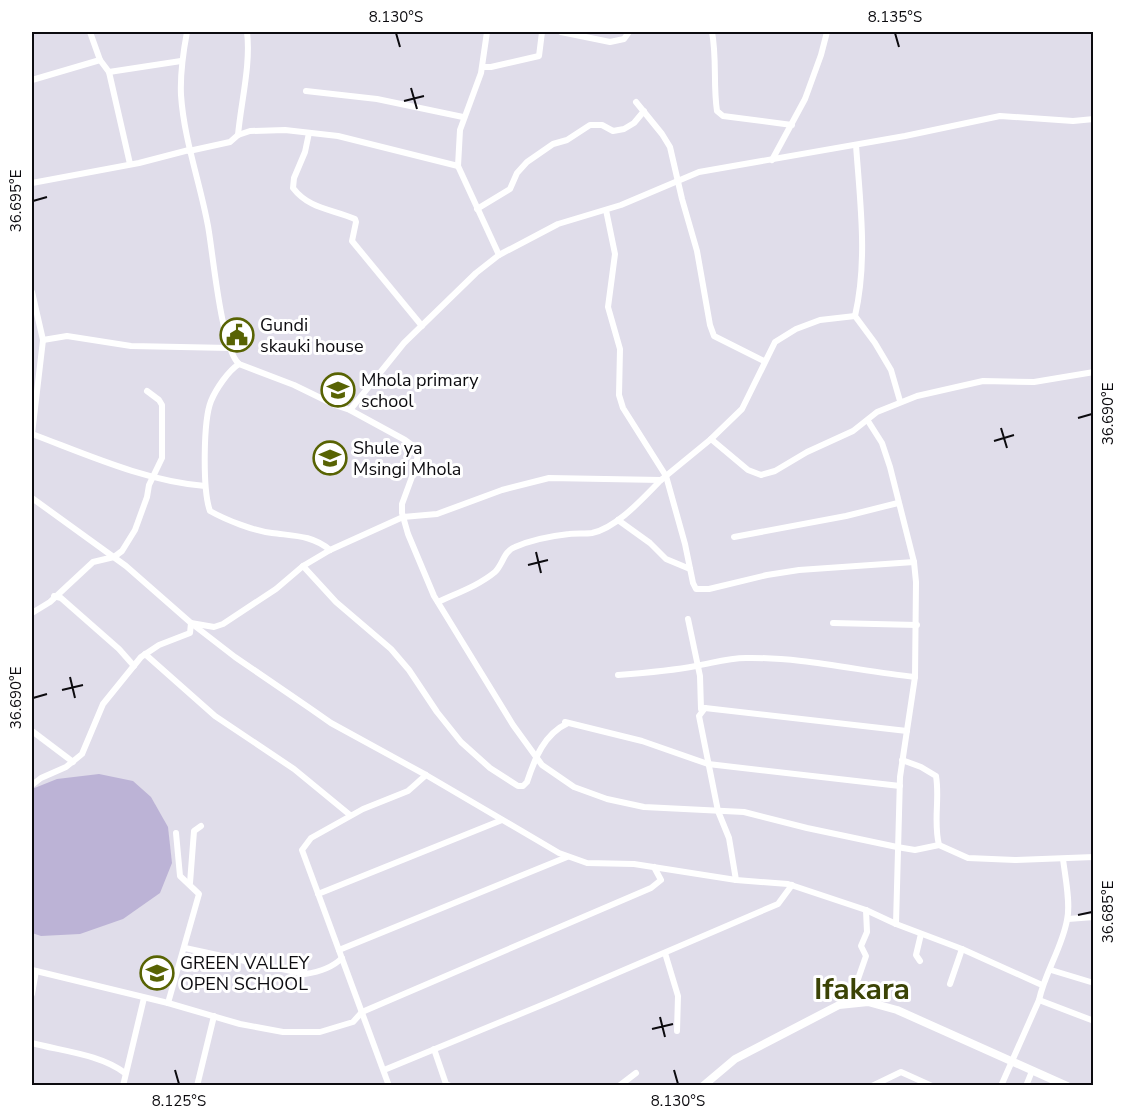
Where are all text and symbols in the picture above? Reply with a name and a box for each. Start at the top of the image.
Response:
text: 8.130°S [369,7,423,27]
text: 8.135°S [868,7,922,27]
text: 36.695°E [6,170,26,232]
place label: Gundi skauki house [260,313,364,358]
public building icon: Gundi skauki house [219,317,255,353]
place label: Mhola primary school [361,368,479,413]
school or university icon: Mhola primary school [320,372,356,408]
text: 36.690°E [1098,383,1118,445]
place label: Shule ya Msingi Mhola [353,436,461,481]
school or university icon: Shule ya Msingi Mhola [312,440,348,476]
text: 36.690°E [6,667,26,729]
text: 36.685°E [1098,881,1118,943]
place label: GREEN VALLEY OPEN SCHOOL [180,951,310,996]
school or university icon: GREEN VALLEY OPEN SCHOOL [139,955,175,991]
district label: Ifakara [814,969,910,1010]
text: 8.125°S [152,1091,206,1111]
text: 8.130°S [651,1091,705,1111]

